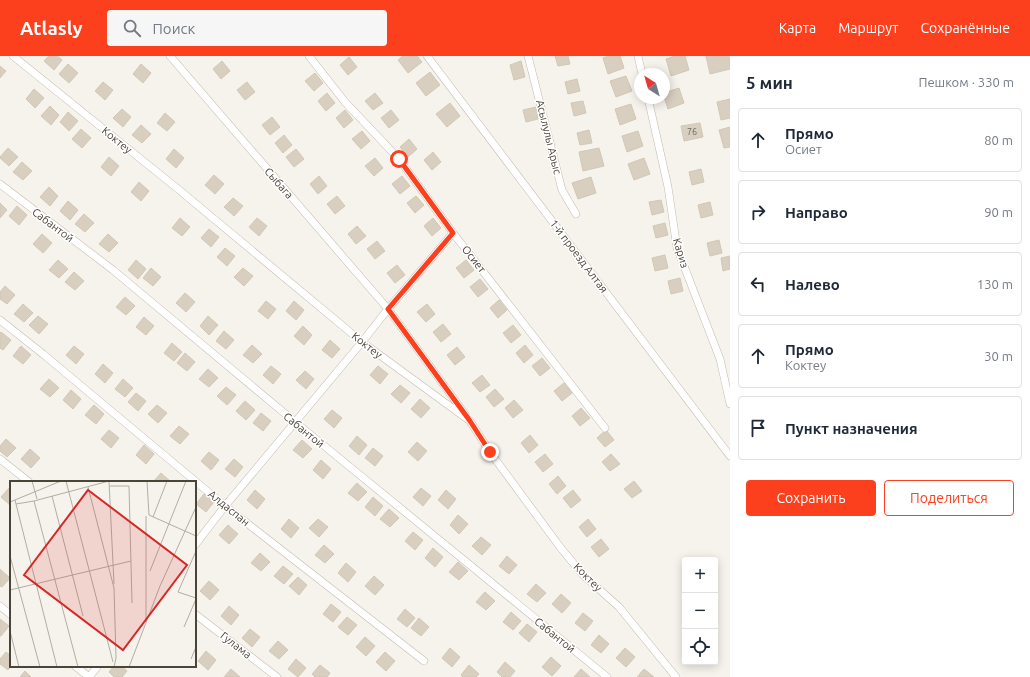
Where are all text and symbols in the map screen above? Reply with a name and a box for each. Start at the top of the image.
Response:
search box [107,10,387,46]
text: Atlasly [20,17,83,39]
icon: search [121,17,143,39]
text: Поиск [153,20,195,37]
text: Карта [779,20,816,36]
text: Маршрут [838,20,899,36]
text: Сохранённые [921,20,1010,36]
north arrow [634,68,670,104]
text: 5 мин [746,73,793,92]
text: Пешком · 330 m [918,75,1014,89]
street label: Асылулы Арыс [534,99,564,175]
street label: Коктеу [100,124,135,156]
text: Прямо [785,125,834,142]
house number: 76 [687,127,697,137]
icon: ahead [747,129,769,151]
text: 80 m [984,133,1013,147]
text: Осиет [785,142,822,156]
route start [390,150,408,168]
street label: Сыбага [262,165,296,201]
icon: right [747,201,769,223]
text: Направо [785,204,848,221]
text: 90 m [984,205,1013,219]
street label: Сабантой [30,206,76,244]
street label: 1-й проезд Алтая [548,217,610,295]
street label: Кариз [671,237,691,269]
street label: Осиет [460,243,488,275]
icon: left [747,273,769,295]
text: Налево [785,276,840,293]
text: 130 m [977,277,1013,291]
street label: Коктеу [350,330,385,361]
text: Прямо [785,341,834,358]
icon: ahead [747,345,769,367]
text: 30 m [984,349,1013,363]
text: Коктеу [785,358,826,372]
street label: Сабантой [281,410,327,450]
icon: arrive [747,417,769,439]
text: Пункт назначения [785,420,918,437]
route end [481,443,499,461]
button: Сохранить [746,480,876,516]
button: Поделиться [884,480,1014,516]
inset map [10,481,196,667]
street label: Алдаспан [206,488,252,528]
map controls [682,557,718,665]
button: + [682,557,718,593]
street label: Коктеу [571,560,605,594]
button: − [682,593,718,629]
street label: Сабантой [532,615,578,655]
street label: Гулама [218,629,254,661]
button: locate [682,629,718,665]

